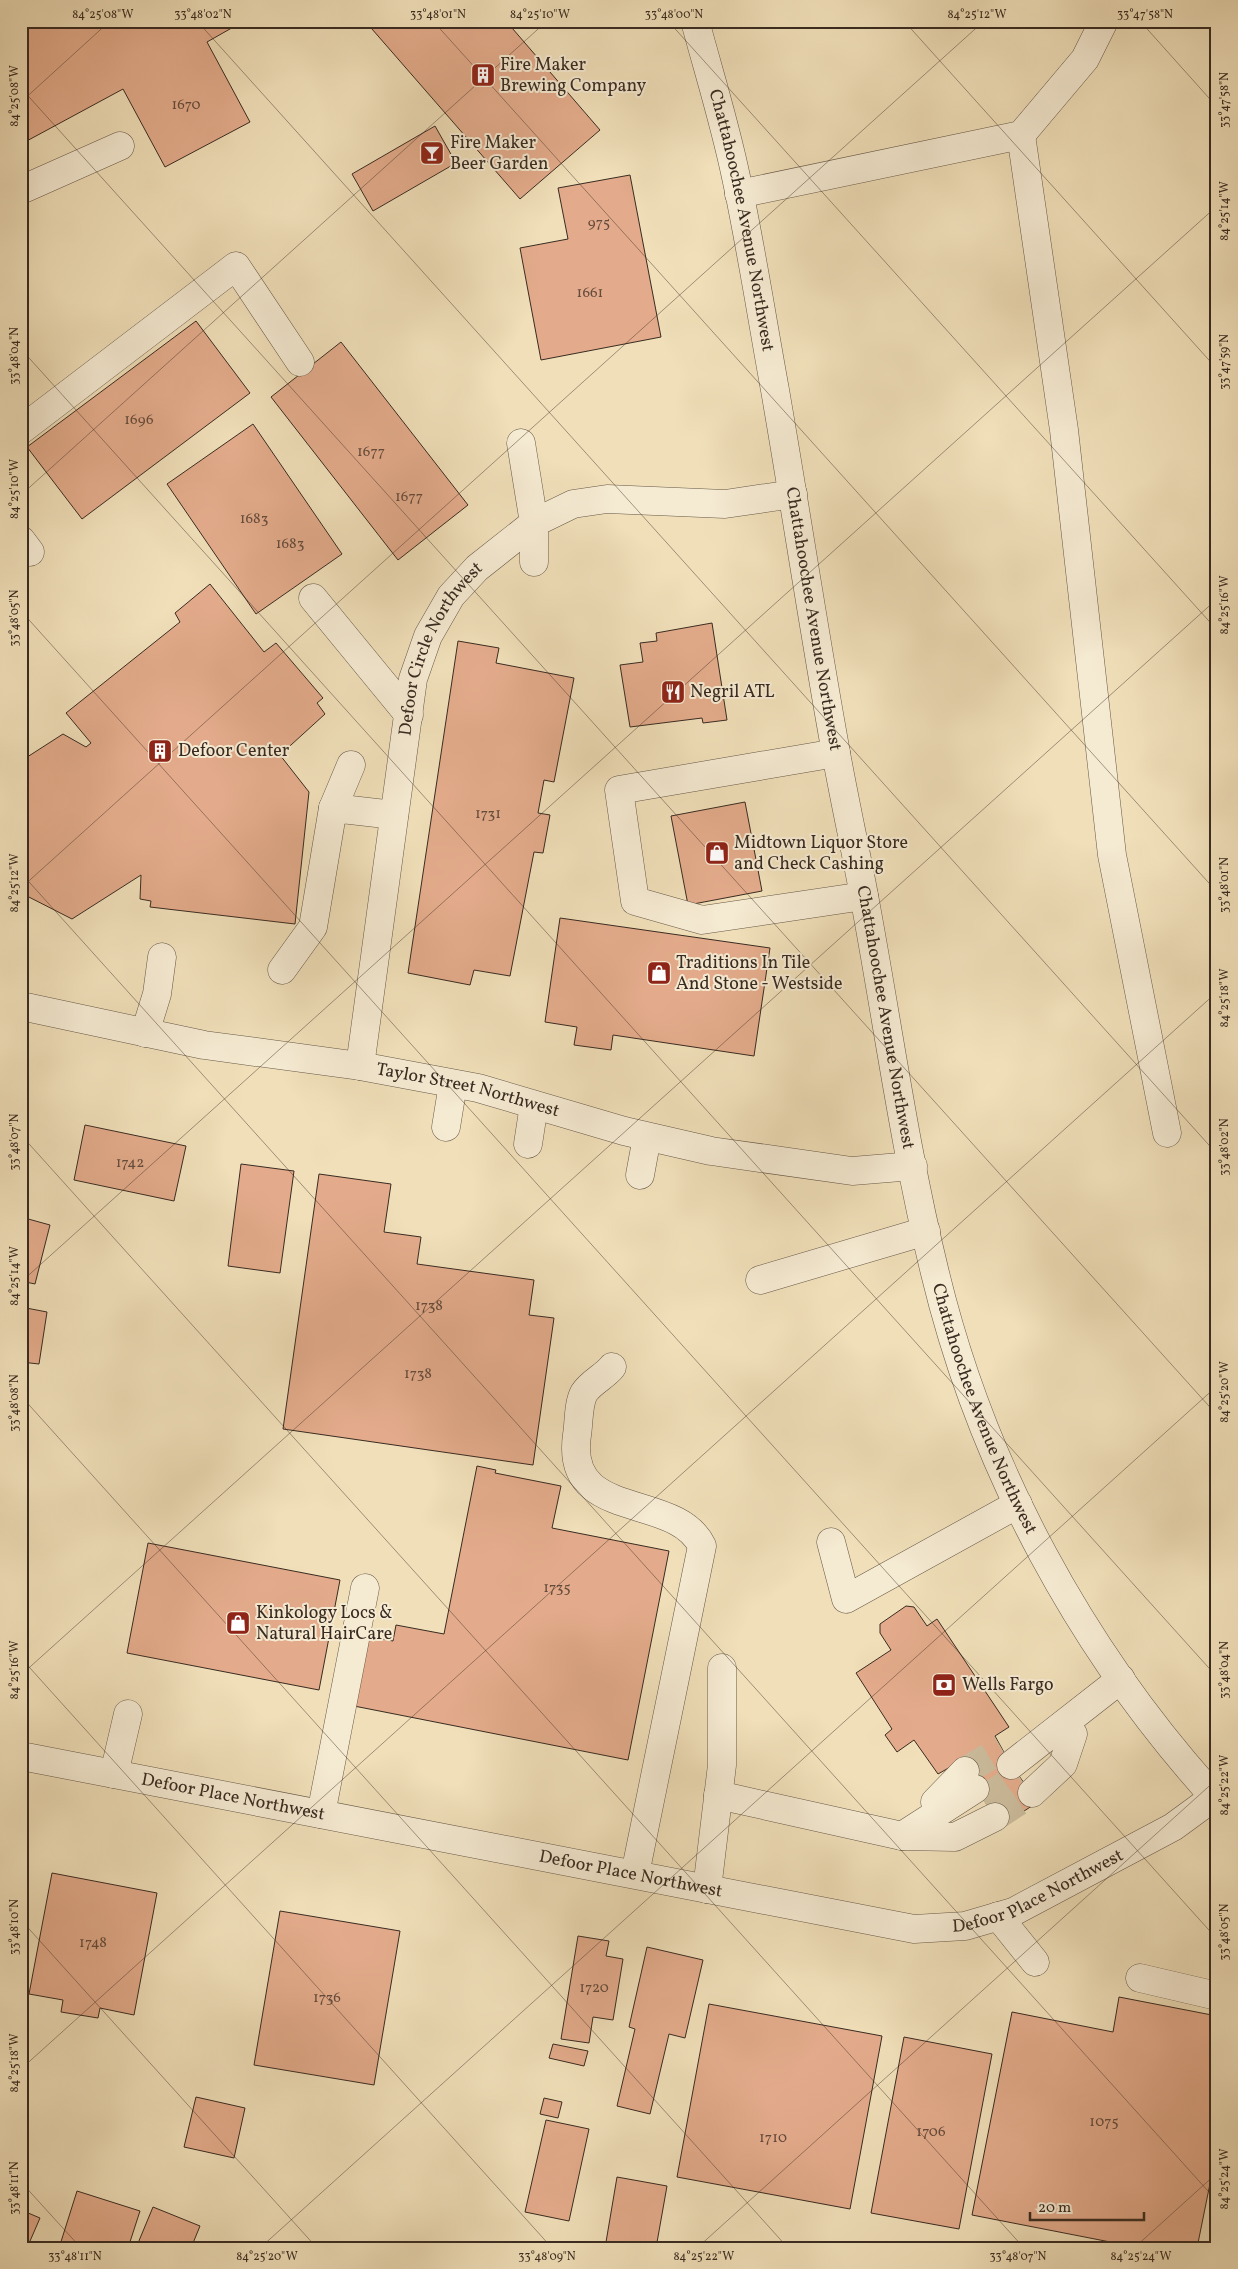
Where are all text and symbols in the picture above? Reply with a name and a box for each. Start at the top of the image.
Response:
text: 84°25'08"W [72,7,134,23]
text: 33°48'02"N [174,7,232,23]
text: 33°48'01"N [410,7,466,23]
text: 84°25'10"W [510,7,570,23]
text: 33°48'00"N [645,7,703,23]
text: 84°25'12"W [947,7,1007,23]
text: 33°47'58"N [1117,7,1173,23]
place label: Fire Maker Brewing Company [500,53,647,99]
building icon: Fire Maker Brewing Company [470,62,496,88]
text: 84°25'08"W [7,65,23,127]
text: 33°47'58"N [1217,72,1233,128]
street label: Chattahoochee Avenue Northwest [702,86,780,354]
house number: 1670 [171,95,201,116]
place label: Fire Maker Beer Garden [450,131,549,177]
bar icon: Fire Maker Beer Garden [419,140,445,166]
text: 84°25'14"W [1217,181,1233,241]
house number: 975 [588,213,610,234]
house number: 1661 [577,283,603,304]
text: 33°48'04"N [7,327,23,385]
text: 33°47'59"N [1217,334,1233,390]
house number: 1696 [124,410,154,431]
house number: 1677 [357,442,385,463]
text: 84°25'10"W [7,459,23,519]
street label: Chattahoochee Avenue Northwest [779,485,848,753]
house number: 1677 [395,487,423,508]
house number: 1683 [240,509,268,530]
house number: 1683 [276,534,304,555]
street label: Defoor Circle Northwest [393,556,488,737]
text: 84°25'16"W [1217,576,1233,634]
text: 33°48'05"N [7,590,23,646]
restaurant icon: Negril ATL [660,679,686,705]
place label: Negril ATL [690,680,775,705]
building icon: Defoor Center [147,738,173,764]
place label: Defoor Center [178,739,290,764]
house number: 1731 [475,804,501,825]
place label: Midtown Liquor Store and Check Cashing [734,831,908,877]
shop icon: Midtown Liquor Store and Check Cashing [704,840,730,866]
text: 84°25'12"W [7,853,23,913]
text: 33°48'01"N [1217,857,1233,913]
street label: Chattahoochee Avenue Northwest [850,884,921,1151]
place label: Traditions In Tile And Stone - Westside [676,951,843,997]
shop icon: Traditions In Tile And Stone - Westside [646,960,672,986]
text: 84°25'18"W [1217,968,1233,1028]
street label: Taylor Street Northwest [374,1057,562,1124]
text: 33°48'07"N [7,1113,23,1170]
text: 33°48'02"N [1217,1118,1233,1176]
house number: 1742 [116,1153,144,1174]
text: 84°25'14"W [7,1246,23,1306]
street label: Chattahoochee Avenue Northwest [925,1281,1043,1539]
house number: 1738 [415,1296,443,1317]
text: 84°25'20"W [1217,1361,1233,1423]
house number: 1738 [404,1364,432,1385]
text: 33°48'08"N [7,1374,23,1432]
house number: 1735 [543,1578,571,1599]
place label: Kinkology Locs & Natural HairCare [256,1601,393,1647]
shop icon: Kinkology Locs & Natural HairCare [225,1610,251,1636]
text: 84°25'16"W [7,1641,23,1699]
text: 33°48'04"N [1217,1641,1233,1699]
bank icon: Wells Fargo [931,1672,957,1698]
place label: Wells Fargo [962,1673,1054,1698]
text: 84°25'22"W [1217,1755,1233,1815]
street label: Defoor Place Northwest [139,1767,327,1827]
street label: Defoor Place Northwest [951,1843,1128,1939]
street label: Defoor Place Northwest [537,1844,725,1904]
text: 33°48'10"N [7,1899,23,1955]
text: 33°48'05"N [1217,1904,1233,1960]
house number: 1748 [79,1933,107,1954]
house number: 1720 [579,1978,609,1999]
house number: 1736 [313,1988,341,2009]
text: 84°25'18"W [7,2033,23,2093]
house number: 1075 [1089,2112,1119,2133]
house number: 1706 [916,2122,946,2143]
house number: 1710 [759,2128,787,2149]
text: 84°25'24"W [1217,2148,1233,2210]
text: 33°48'11"N [7,2161,23,2215]
scale bar [1030,2189,1144,2221]
text: 20 m [1038,2198,1071,2219]
text: 33°48'11"N [48,2249,102,2265]
text: 84°25'20"W [236,2249,298,2265]
text: 33°48'09"N [518,2249,576,2265]
text: 84°25'22"W [674,2249,734,2265]
text: 33°48'07"N [990,2249,1047,2265]
text: 84°25'24"W [1110,2249,1172,2265]

